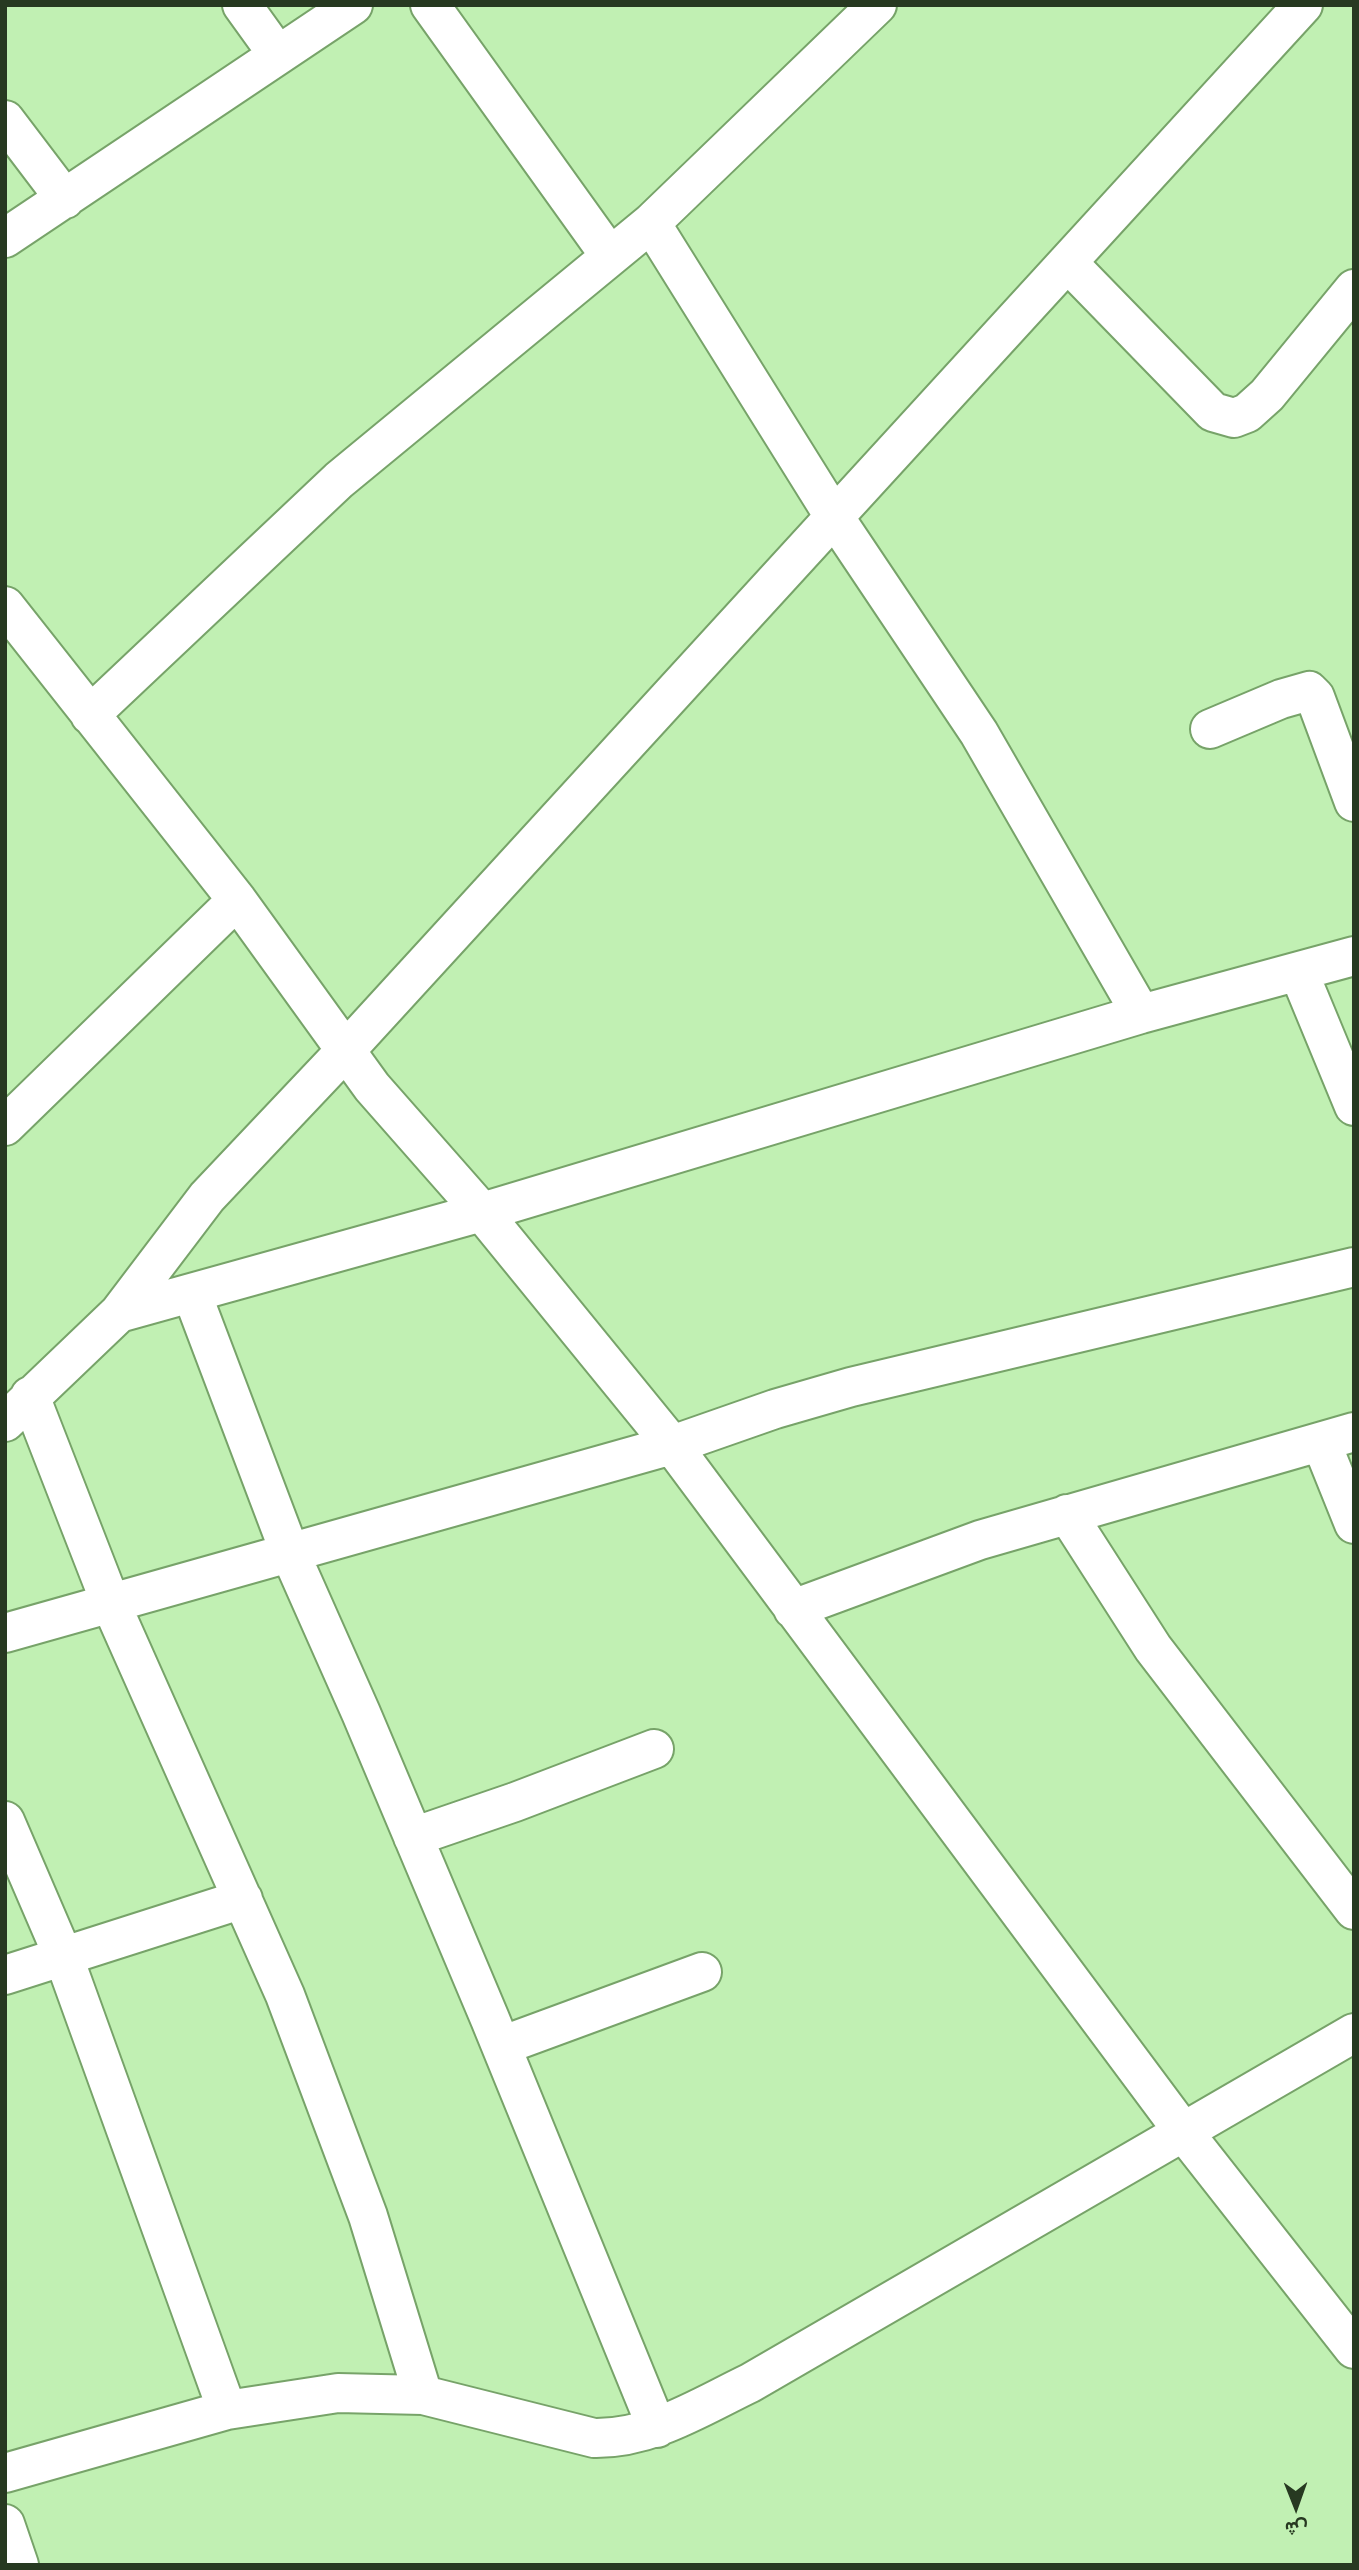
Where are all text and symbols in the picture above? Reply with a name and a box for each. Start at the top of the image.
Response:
north arrow [1261,2472,1331,2542]
text: ش [1285,2517,1308,2540]

